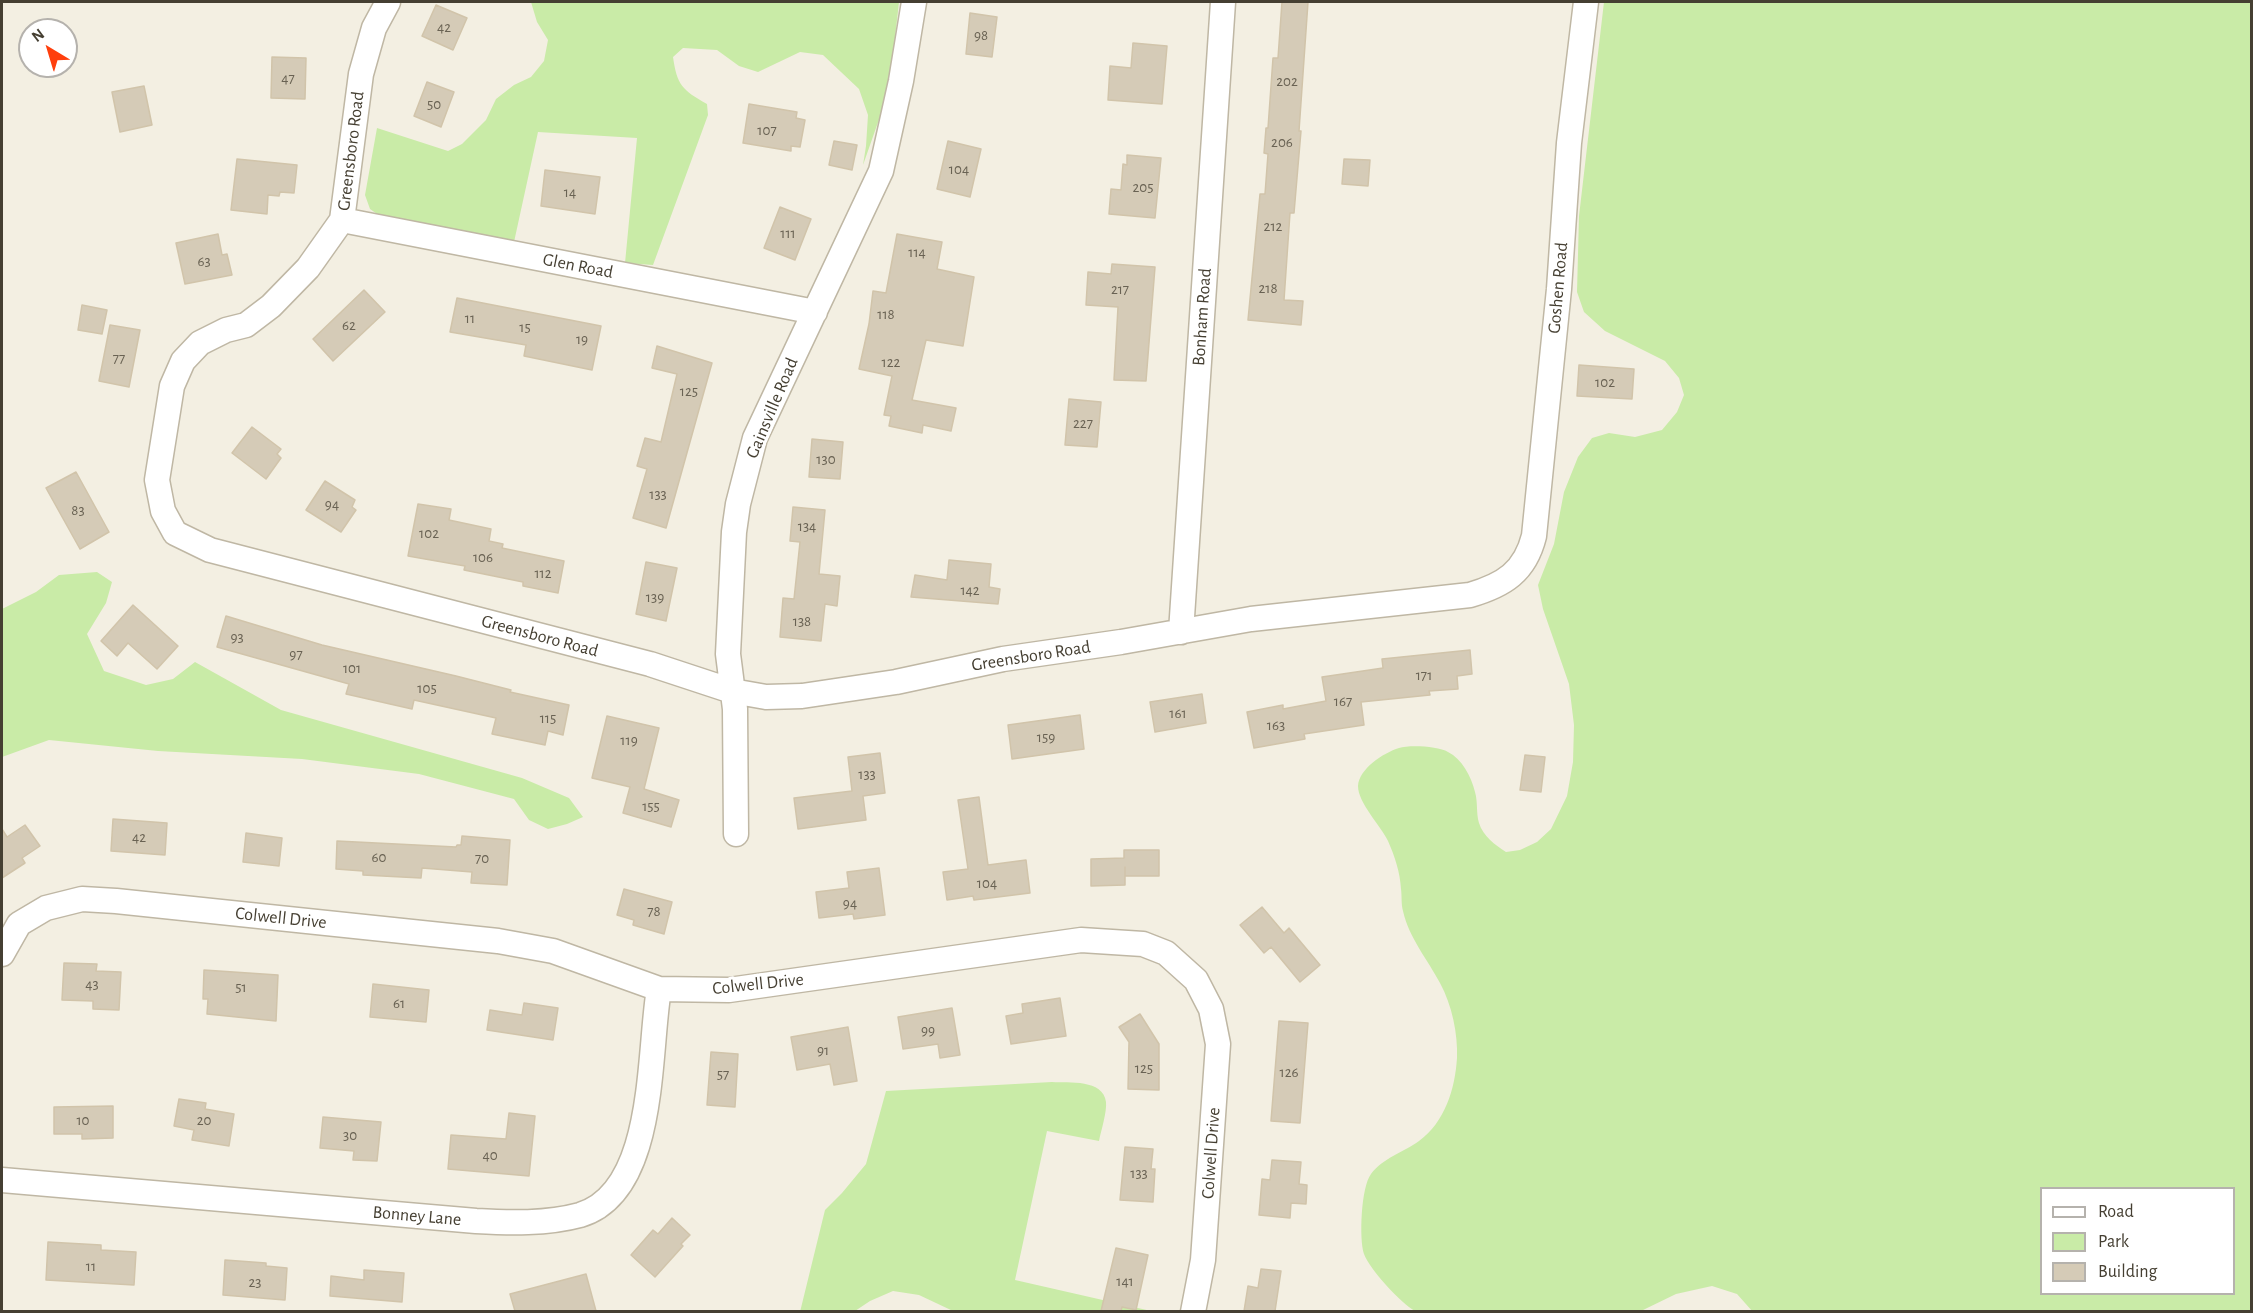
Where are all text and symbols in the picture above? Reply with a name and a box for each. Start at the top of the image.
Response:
north arrow [18,18,78,78]
house number: 42 [437,18,451,36]
text: N [29,26,47,45]
house number: 98 [974,26,988,44]
house number: 47 [281,69,295,87]
house number: 202 [1276,72,1298,90]
street label: Greensboro Road [333,90,369,212]
house number: 50 [427,95,441,113]
house number: 107 [757,121,777,139]
house number: 206 [1271,133,1293,151]
house number: 104 [949,160,969,178]
house number: 205 [1132,178,1154,196]
house number: 14 [564,183,576,201]
house number: 212 [1264,217,1282,235]
house number: 111 [780,224,796,242]
street label: Goshen Road [1543,241,1573,335]
house number: 114 [908,243,926,261]
street label: Glen Road [541,249,615,283]
house number: 63 [197,252,211,270]
street label: Bonham Road [1188,267,1216,367]
house number: 218 [1258,279,1278,297]
house number: 217 [1111,280,1129,298]
house number: 118 [877,305,895,323]
house number: 11 [465,309,475,327]
house number: 62 [342,316,356,334]
house number: 15 [519,318,531,336]
house number: 19 [576,330,588,348]
house number: 77 [113,349,125,367]
house number: 122 [882,353,900,371]
street label: Gainsville Road [741,354,803,462]
house number: 102 [1595,373,1615,391]
house number: 125 [680,382,698,400]
house number: 227 [1073,414,1093,432]
house number: 130 [816,450,836,468]
house number: 133 [649,485,667,503]
house number: 94 [325,495,339,513]
house number: 83 [71,501,85,519]
house number: 134 [798,517,816,535]
house number: 102 [419,524,439,542]
house number: 106 [473,548,493,566]
house number: 112 [534,564,552,582]
house number: 142 [960,581,980,599]
house number: 139 [646,588,664,606]
street label: Greensboro Road [479,610,601,662]
house number: 138 [793,612,811,630]
house number: 93 [230,628,244,646]
street label: Greensboro Road [970,636,1092,676]
house number: 97 [289,645,303,663]
house number: 101 [343,659,361,677]
house number: 171 [1416,666,1432,684]
house number: 105 [417,679,437,697]
house number: 167 [1334,692,1352,710]
house number: 161 [1169,704,1187,722]
house number: 115 [540,709,556,727]
house number: 163 [1267,716,1285,734]
house number: 159 [1037,728,1055,746]
house number: 119 [620,731,638,749]
house number: 133 [858,765,876,783]
house number: 155 [642,797,660,815]
house number: 42 [132,828,146,846]
house number: 60 [372,848,386,866]
house number: 70 [475,849,489,867]
house number: 104 [977,874,997,892]
house number: 94 [843,894,857,912]
street label: Colwell Drive [234,902,328,934]
house number: 78 [647,902,661,920]
street label: Colwell Drive [711,968,805,1000]
house number: 43 [85,975,99,993]
house number: 51 [235,978,247,996]
house number: 61 [393,994,405,1012]
house number: 99 [921,1021,935,1039]
house number: 91 [817,1041,829,1059]
house number: 125 [1135,1059,1153,1077]
house number: 126 [1279,1063,1299,1081]
house number: 57 [717,1065,729,1083]
street label: Colwell Drive [1197,1106,1225,1200]
house number: 10 [76,1111,90,1129]
house number: 20 [197,1111,211,1129]
house number: 30 [343,1126,357,1144]
house number: 40 [482,1146,498,1164]
house number: 133 [1130,1164,1148,1182]
legend [2040,1187,2235,1295]
street label: Bonney Lane [372,1201,462,1231]
text: Road [2098,1203,2134,1221]
text: Park [2098,1233,2129,1251]
house number: 11 [86,1257,96,1275]
text: Building [2098,1263,2157,1281]
house number: 141 [1116,1272,1134,1290]
house number: 23 [248,1273,262,1291]

